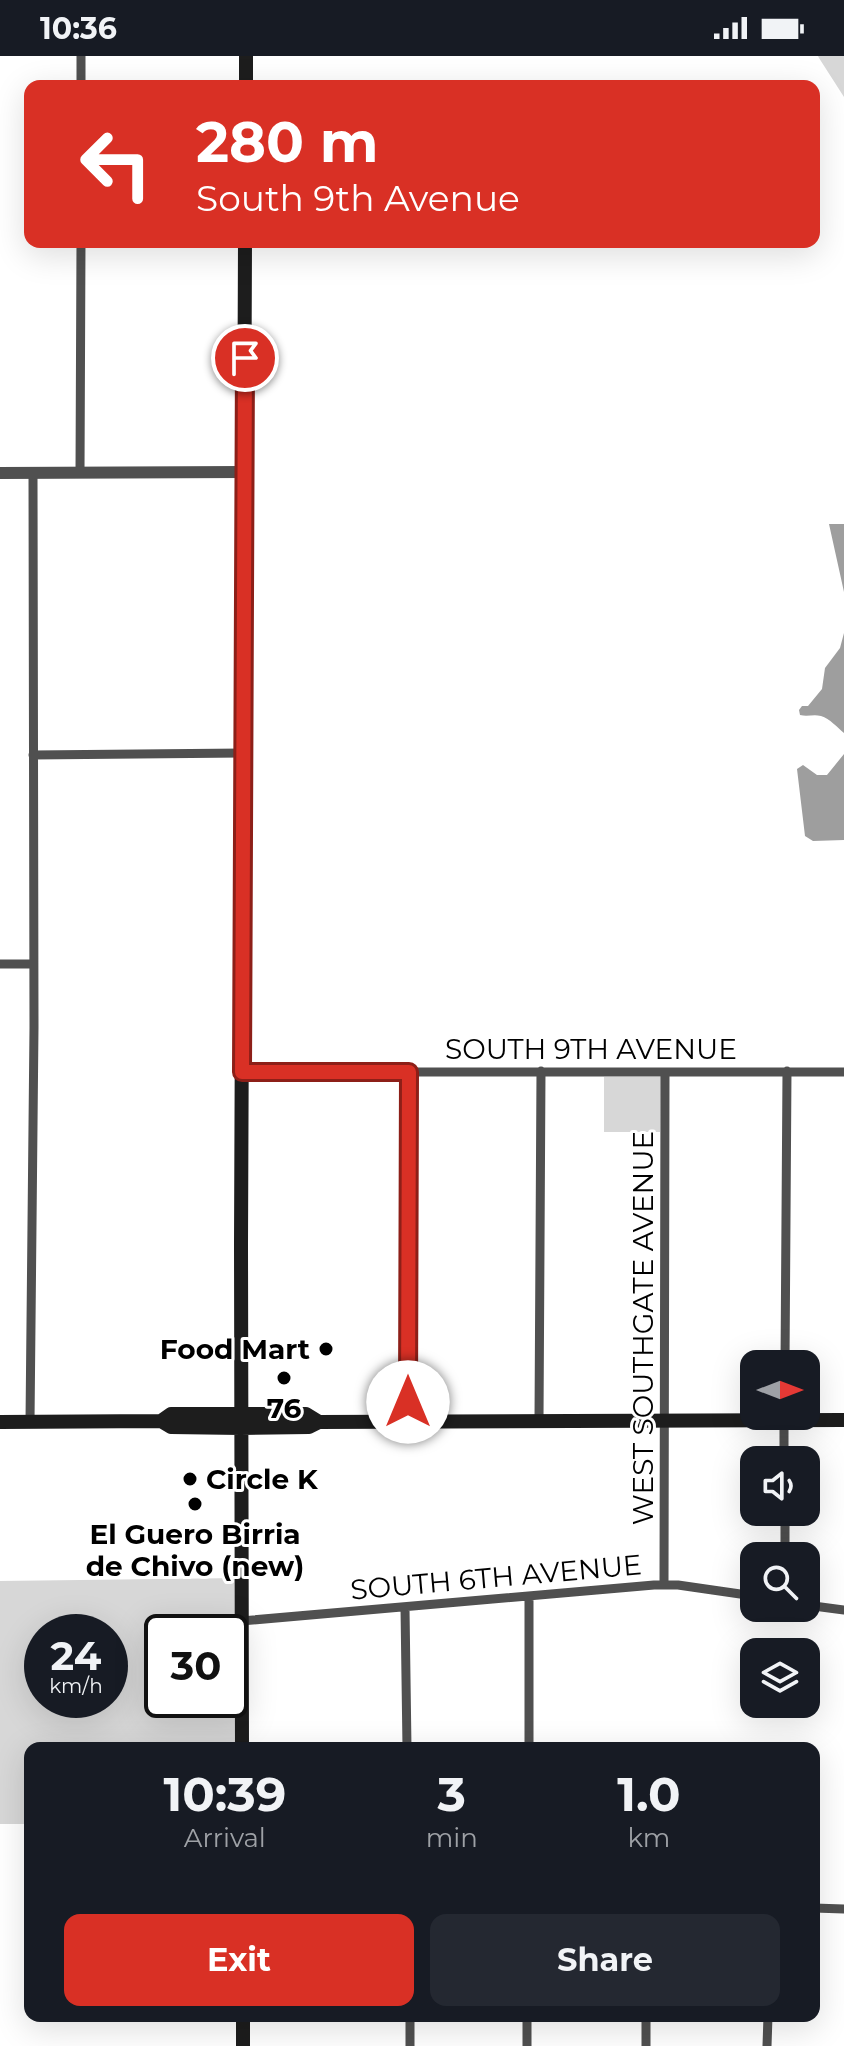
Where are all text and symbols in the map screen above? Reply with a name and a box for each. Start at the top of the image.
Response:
text: 10:36 [40,10,117,47]
text: 280 m [196,108,379,176]
icon: left [64,112,168,216]
text: South 9th Avenue [196,176,520,220]
pin [211,324,279,392]
icon: arrive [223,336,267,380]
street label: SOUTH 9TH AVENUE [445,1032,737,1066]
street label: WEST SOUTHGATE AVENUE [626,1131,660,1525]
place label: Food Mart [160,1332,310,1366]
marker: Food Mart [317,1340,335,1358]
north arrow [740,1350,820,1430]
map controls [740,1350,820,1718]
position arrow [366,1360,450,1444]
marker: 76 [275,1369,293,1387]
place label: 76 [267,1391,301,1425]
button: sound [740,1446,820,1526]
place label: Circle K [206,1462,319,1496]
marker: Circle K [181,1470,199,1488]
marker: El Guero Birria de Chivo (new) [186,1495,204,1513]
place label: El Guero Birria de Chivo (new) [86,1517,304,1583]
button: search [740,1542,820,1622]
street label: SOUTH 6TH AVENUE [349,1547,643,1607]
speed limit sign: 30 [144,1614,248,1718]
text: 24 [51,1631,101,1680]
button: layers [740,1638,820,1718]
text: km/h [49,1674,103,1698]
text: 10:39 [163,1765,286,1823]
text: 3 [438,1765,466,1823]
text: 1.0 [617,1765,681,1823]
text: Arrival [184,1822,266,1854]
text: min [426,1822,478,1854]
text: km [627,1822,670,1854]
button: Exit [64,1914,414,2006]
button: Share [430,1914,780,2006]

